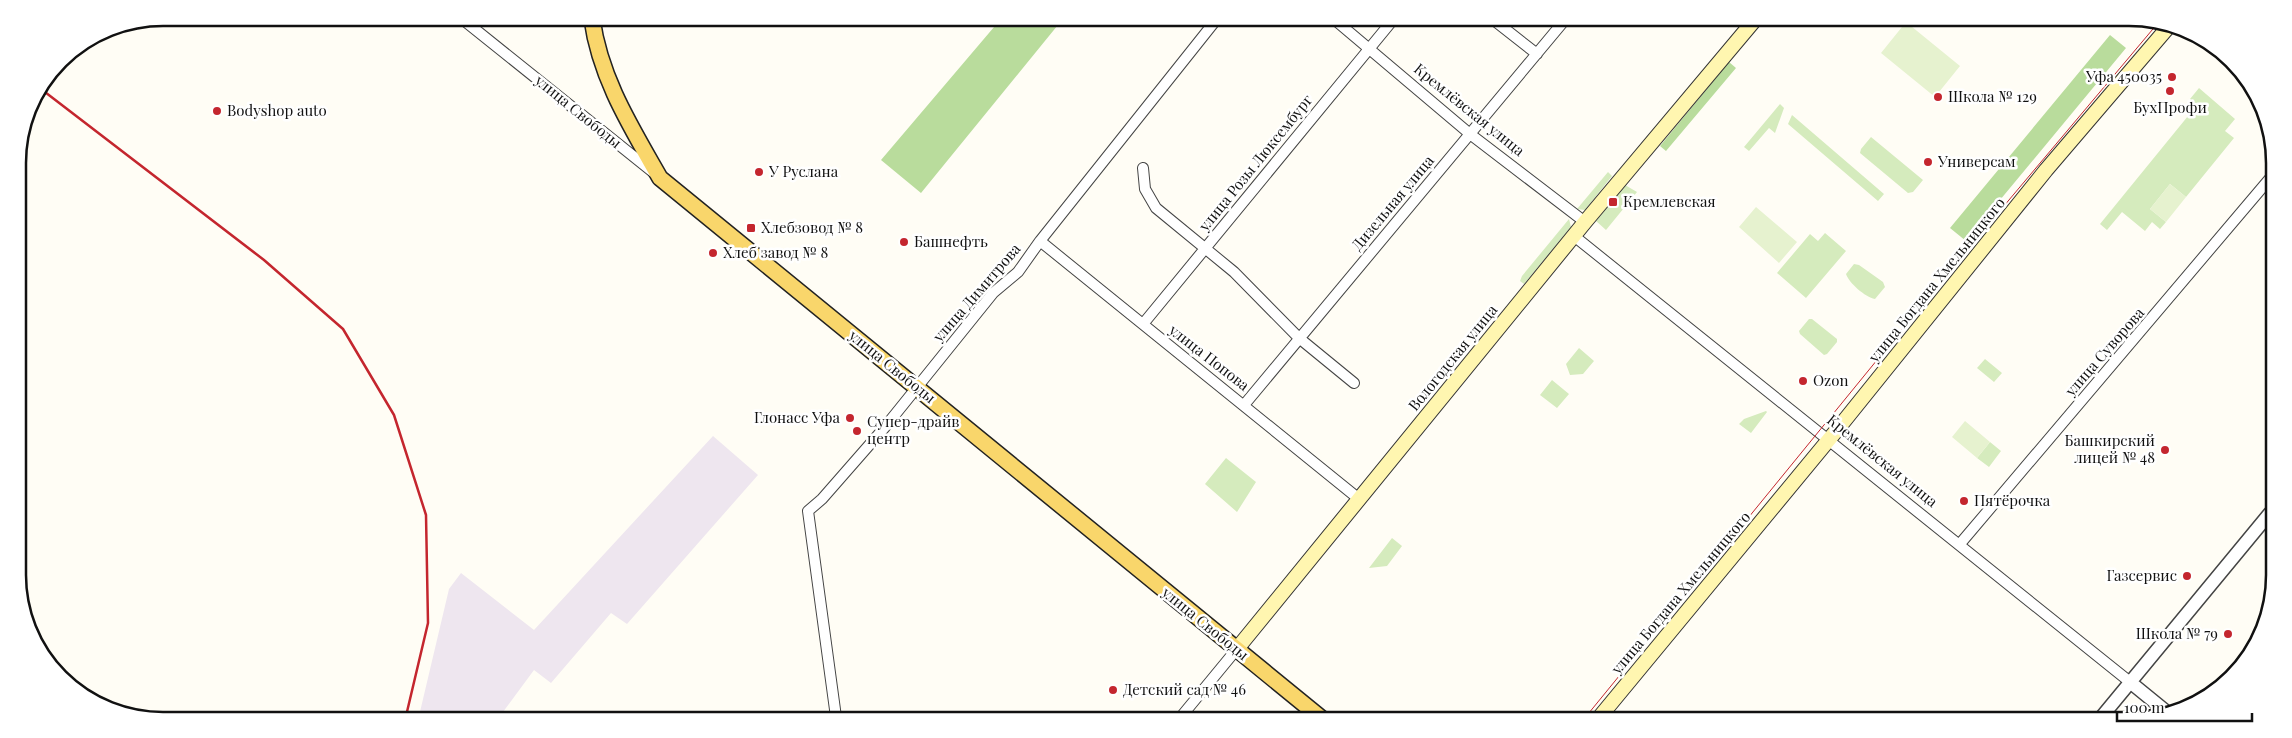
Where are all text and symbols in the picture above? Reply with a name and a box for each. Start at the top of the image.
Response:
street label: Кремлёвская улица [1410,58,1530,160]
place label: Уфа 450035 [2085,66,2162,86]
street label: улица Свободы [530,69,626,152]
marker: Уфа 450035 [2166,71,2178,83]
marker: БухПрофи [2164,85,2176,97]
place label: Школа № 129 [1948,86,2037,106]
street label: улица Розы Люксембург [1193,90,1317,236]
marker: Школа № 129 [1932,91,1944,103]
place label: БухПрофи [2133,97,2207,117]
place label: Bodyshop auto [227,100,327,120]
marker: Bodyshop auto [211,105,223,117]
street label: Дизельная улица [1347,150,1438,254]
place label: Универсам [1937,151,2016,171]
marker: Универсам [1922,156,1934,168]
place label: У Руслана [768,161,839,181]
marker: У Руслана [753,166,765,178]
place label: Кремлевская [1623,191,1716,211]
street label: улица Богдана Хмельницкого [1863,193,2009,367]
marker: Кремлевская [1607,196,1619,208]
place label: Хлебзовод № 8 [761,217,863,237]
marker: Хлебзовод № 8 [745,222,757,234]
place label: Башнефть [914,231,988,251]
marker: Башнефть [898,236,910,248]
street label: улица Димитрова [927,239,1025,346]
place label: Хлеб завод № 8 [723,242,828,262]
marker: Хлеб завод № 8 [707,247,719,259]
street label: Вологодская улица [1403,300,1502,415]
street label: улица Суворова [2060,302,2149,401]
street label: улица Попова [1165,319,1254,395]
street label: улица Свободы [844,324,940,407]
place label: Ozon [1813,370,1848,390]
marker: Ozon [1797,375,1809,387]
place label: Глонасс Уфа [754,407,841,427]
street label: Кремлёвская улица [1823,409,1943,511]
place label: Супер-драйв центр [867,411,959,448]
marker: Глонасс Уфа [844,412,856,424]
marker: Супер-драйв центр [851,425,863,437]
place label: Башкирский лицей № 48 [2065,430,2155,467]
marker: Башкирский лицей № 48 [2159,444,2171,456]
place label: Пятёрочка [1974,490,2051,510]
marker: Пятёрочка [1958,495,1970,507]
street label: улица Богдана Хмельницкого [1606,507,1754,679]
place label: Газсервис [2106,565,2177,585]
marker: Газсервис [2181,570,2193,582]
street label: улица Свободы [1157,581,1253,664]
place label: Школа № 79 [2136,623,2218,643]
marker: Школа № 79 [2222,628,2234,640]
place label: Детский сад № 46 [1123,679,1246,699]
marker: Детский сад № 46 [1107,684,1119,696]
scale bar [2117,690,2252,722]
text: 100 m [2124,697,2165,717]

